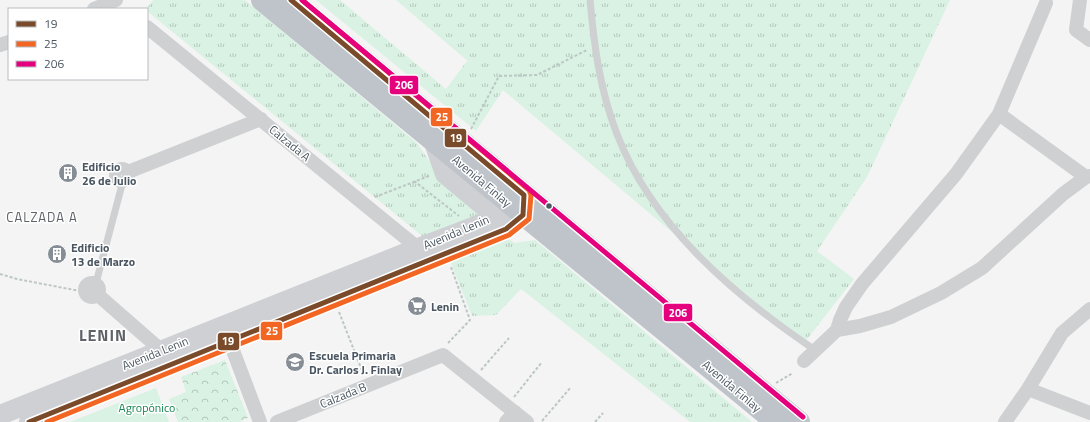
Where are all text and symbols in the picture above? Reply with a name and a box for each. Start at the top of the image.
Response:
legend [8,8,148,80]
text: 19 [44,14,58,33]
text: 25 [44,34,58,53]
text: 206 [44,54,64,73]
line badge: 206 [389,75,419,95]
text: 206 [395,77,413,93]
line badge: 25 [430,107,453,127]
text: 25 [436,109,448,125]
street label: Calzada A [265,120,315,166]
line badge: 19 [444,128,467,148]
text: 19 [450,130,462,146]
street label: Avenida Finlay [448,150,516,212]
place label: Edificio 26 de Julio [82,157,136,190]
building icon: Edificio 26 de Julio [57,162,79,184]
unlabelled marker [544,201,554,211]
district label: CALZADA A [6,207,78,227]
street label: Avenida Lenin [420,210,492,254]
place label: Edificio 13 de Marzo [71,238,135,271]
building icon: Edificio 13 de Marzo [46,243,68,265]
supermarket icon: Lenin [406,295,428,317]
place label: Lenin [431,297,459,316]
line badge: 206 [663,303,693,322]
text: 206 [669,305,687,321]
line badge: 25 [260,321,283,341]
district label: LENIN [79,323,127,347]
text: 25 [266,323,278,339]
street label: Avenida Lenin [119,331,191,375]
line badge: 19 [217,332,240,351]
text: 19 [222,333,234,349]
place label: Escuela Primaria Dr. Carlos J. Finlay [309,346,402,379]
school or university icon: Escuela Primaria Dr. Carlos J. Finlay [284,351,306,373]
street label: Avenida Finlay [698,355,766,417]
street label: Calzada B [317,377,369,413]
park label: Agropónico [119,398,175,417]

